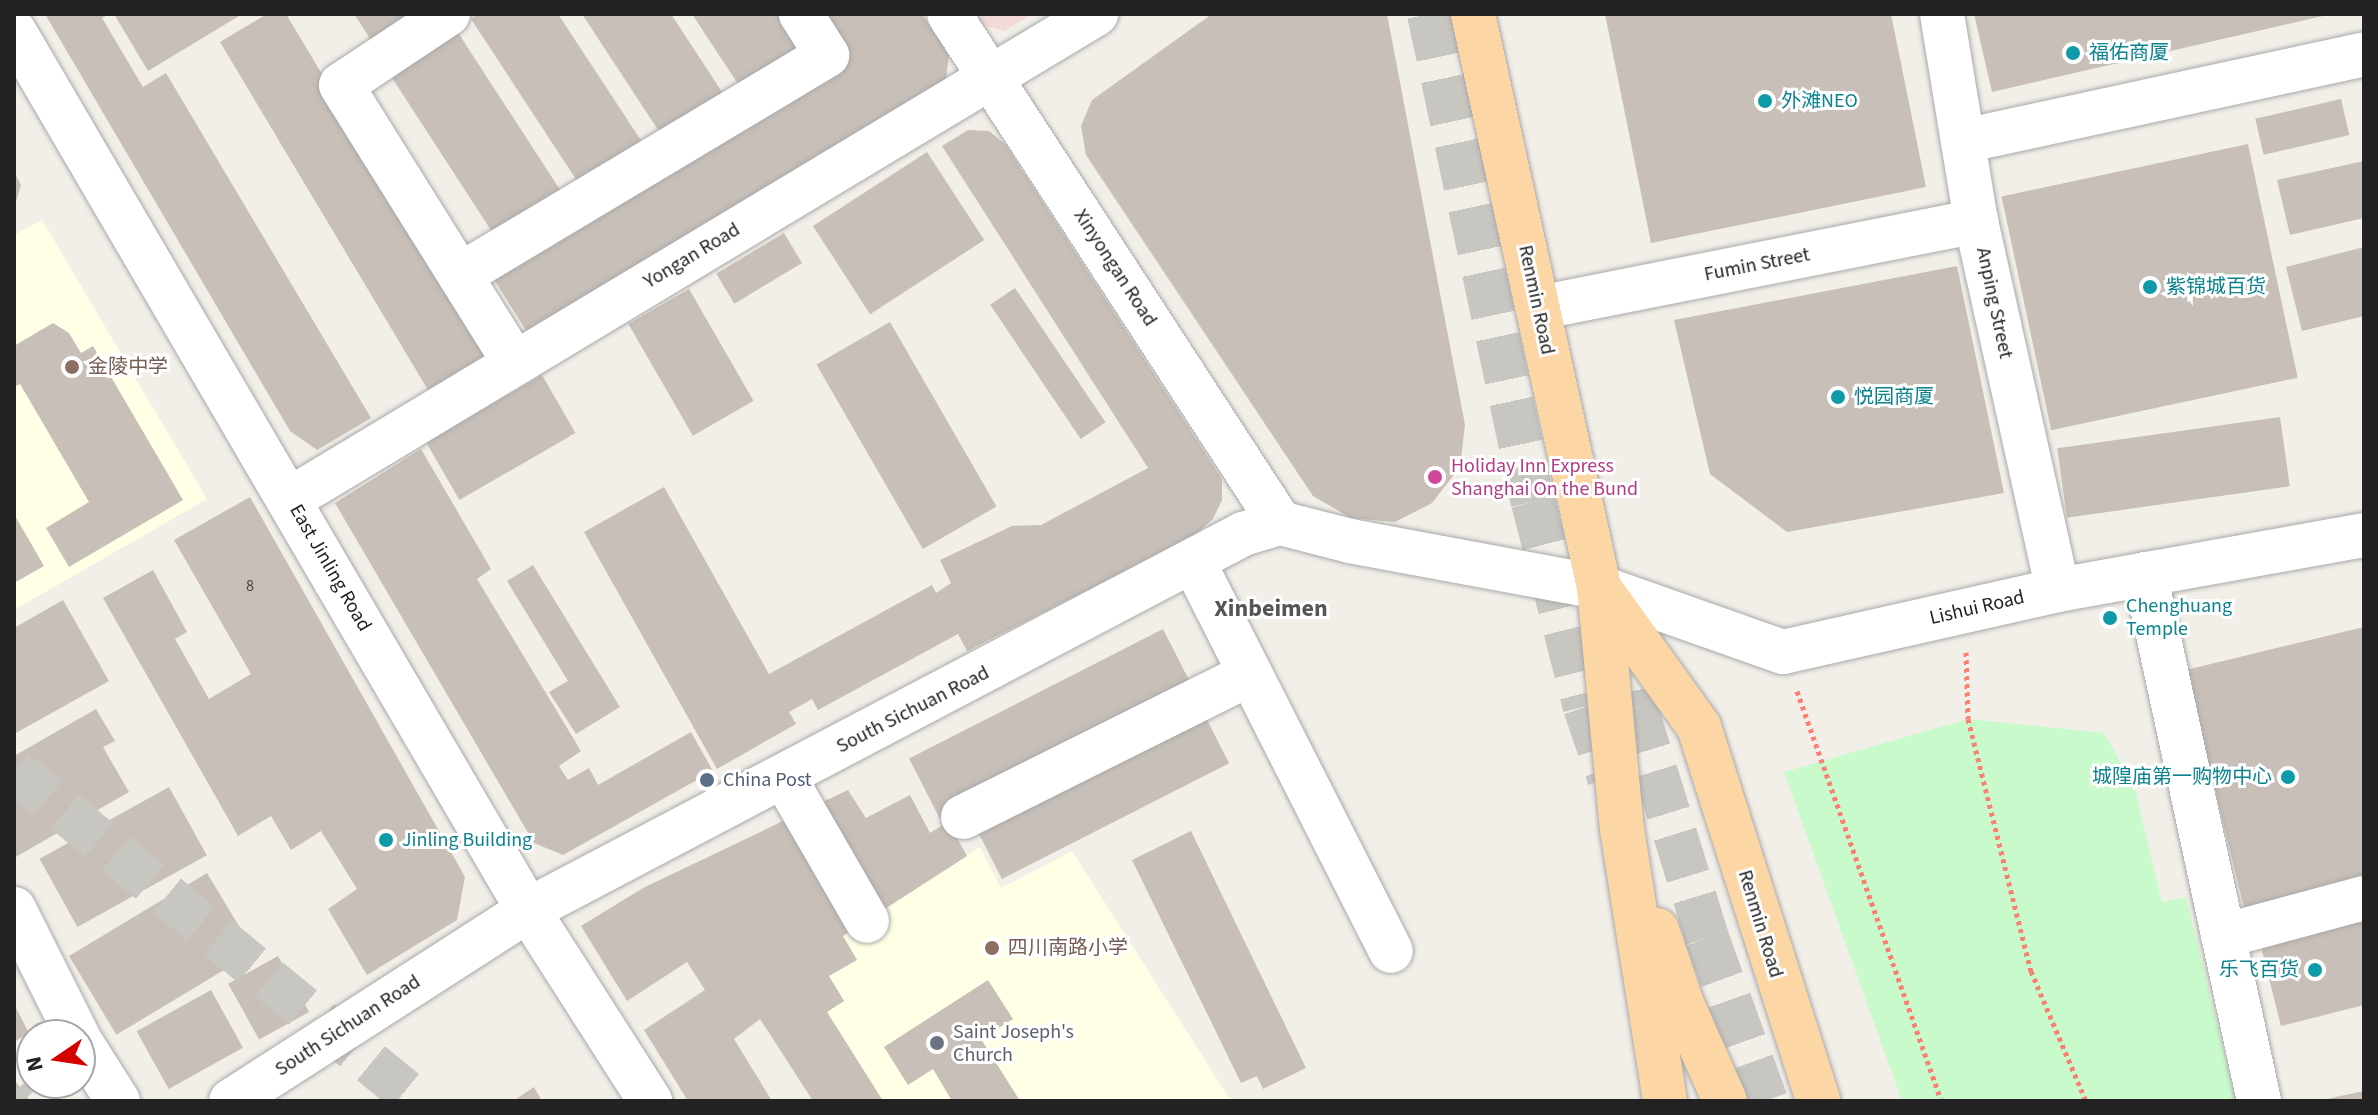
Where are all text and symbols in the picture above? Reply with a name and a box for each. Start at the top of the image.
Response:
place label: 福佑商厦 [2089,41,2169,65]
marker: 福佑商厦 [2064,44,2082,62]
place label: 外滩NEO [1781,89,1858,113]
marker: 外滩NEO [1756,92,1774,110]
street label: Xinyongan Road [1068,205,1162,331]
street label: Yongan Road [639,218,745,294]
street label: Renmin Road [1513,243,1559,357]
street label: Fumin Street [1702,243,1812,287]
street label: Anping Street [1971,245,2017,361]
place label: 紫锦城百货 [2166,275,2266,299]
marker: 紫锦城百货 [2141,278,2159,296]
place label: 金陵中学 [88,355,168,379]
marker: 金陵中学 [63,358,81,376]
place label: 悦园商厦 [1854,385,1934,409]
marker: 悦园商厦 [1829,388,1847,406]
place label: Holiday Inn Express Shanghai On the Bund [1451,454,1638,501]
marker: Holiday Inn Express Shanghai On the Bund [1426,468,1444,486]
street label: East Jinling Road [284,500,376,636]
house number: 8 [246,576,254,596]
street label: Lishui Road [1927,585,2027,631]
place label: Chenghuang Temple [2126,594,2232,641]
district label: Xinbeimen [1214,595,1328,623]
marker: Chenghuang Temple [2101,609,2119,627]
street label: South Sichuan Road [833,661,993,759]
place label: 城隍庙第一购物中心 [2092,765,2272,789]
place label: China Post [723,768,812,792]
marker: 城隍庙第一购物中心 [2279,768,2297,786]
marker: China Post [698,771,716,789]
place label: Jinling Building [402,828,532,852]
marker: Jinling Building [377,831,395,849]
street label: Renmin Road [1732,867,1788,981]
place label: 四川南路小学 [1008,936,1128,960]
marker: 四川南路小学 [983,939,1001,957]
place label: 乐飞百货 [2219,958,2299,982]
marker: 乐飞百货 [2306,961,2324,979]
street label: South Sichuan Road [271,970,425,1082]
north arrow [16,1019,96,1099]
place label: Saint Joseph's Church [953,1020,1074,1067]
marker: Saint Joseph's Church [928,1034,946,1052]
text: N [17,1053,52,1075]

